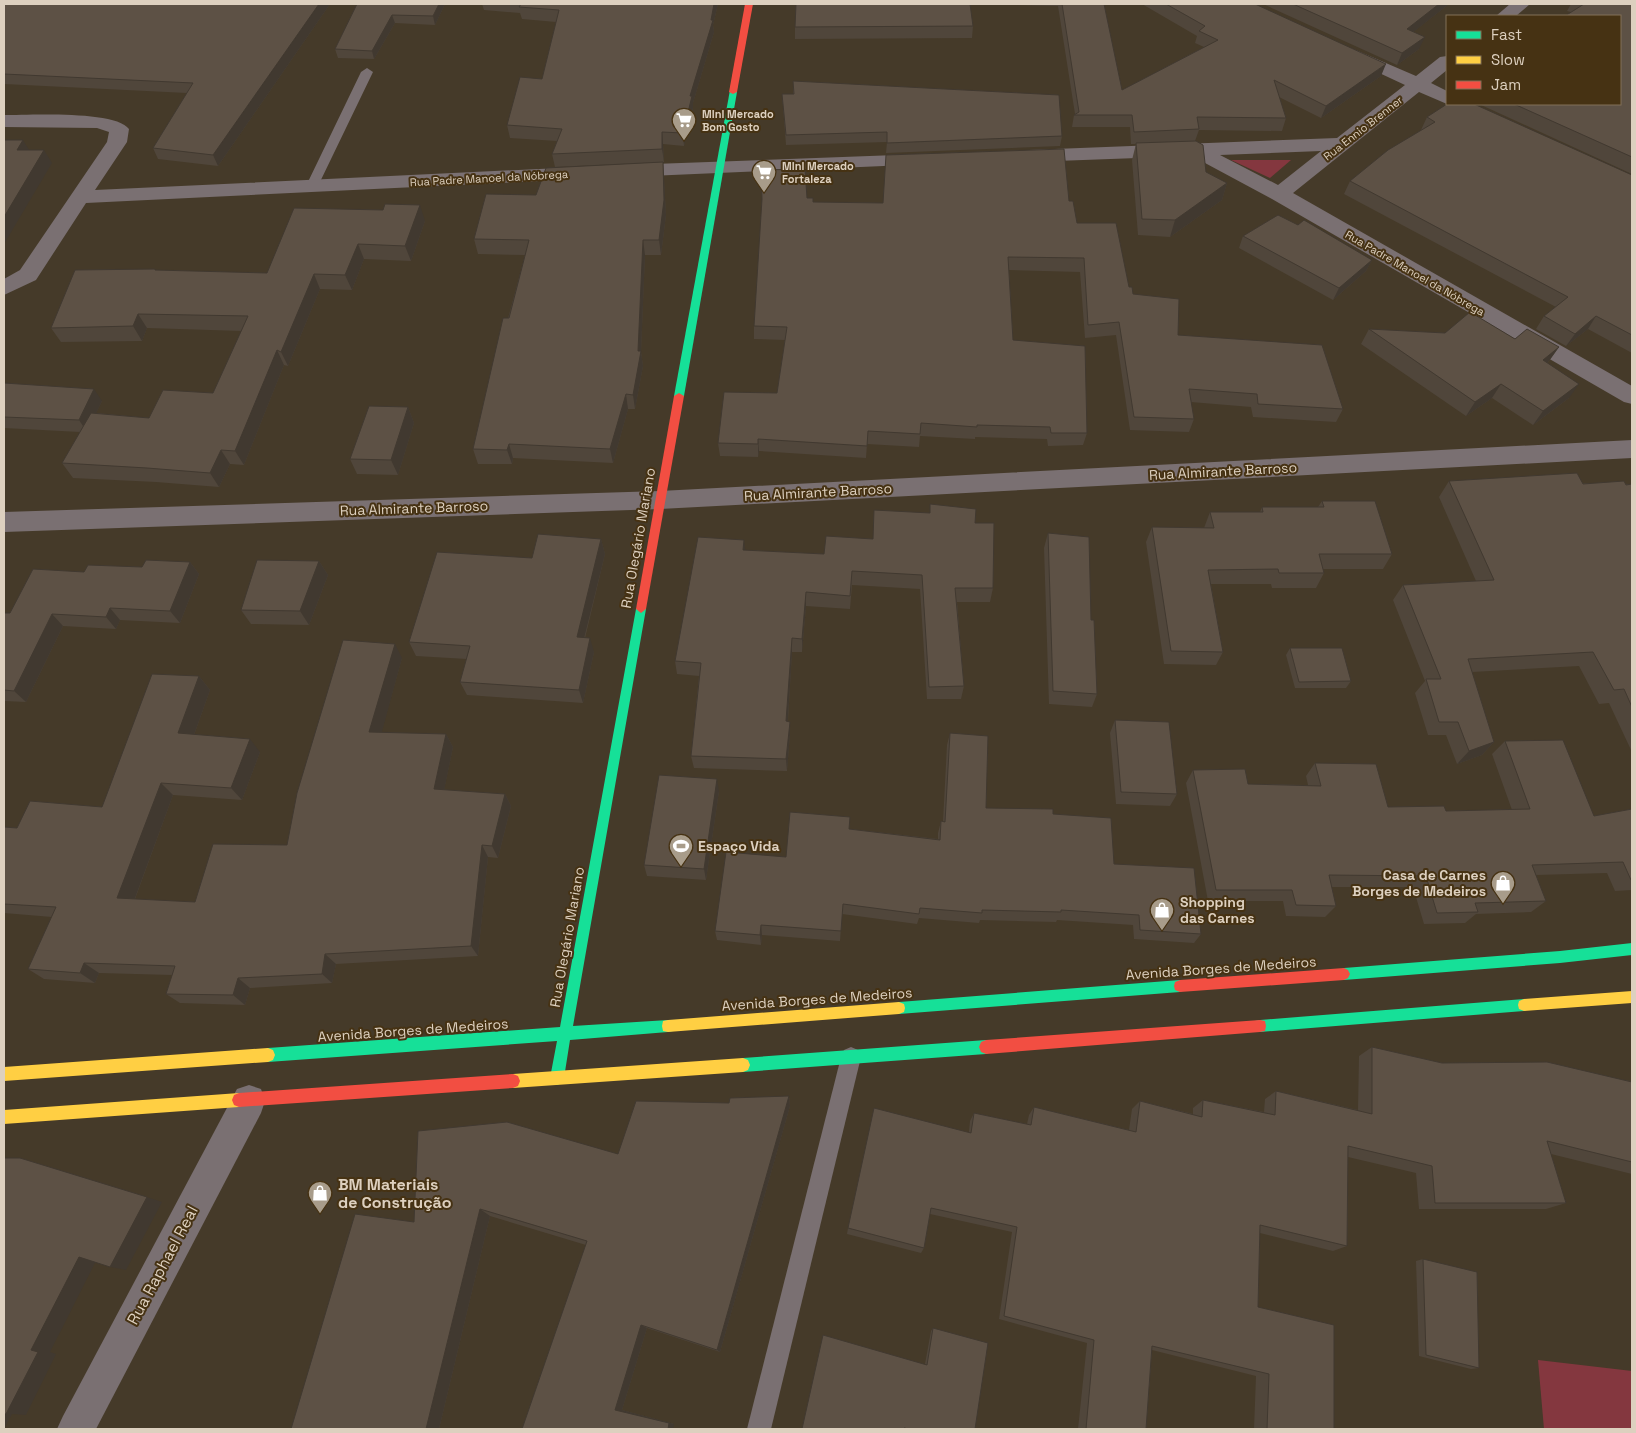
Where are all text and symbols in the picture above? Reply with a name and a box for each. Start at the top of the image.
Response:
legend [1446,15,1621,105]
text: Fast [1491,25,1522,44]
text: Slow [1491,50,1525,69]
text: Jam [1491,75,1521,94]
street label: Rua Ennio Brenner [1321,93,1405,163]
supermarket icon: Mini Mercado Bom Gosto [671,107,697,141]
place label: Mini Mercado Bom Gosto [702,107,774,134]
supermarket icon: Mini Mercado Fortaleza [751,159,777,193]
place label: Mini Mercado Fortaleza [782,159,854,186]
street label: Rua Padre Manoel da Nóbrega [409,167,569,189]
street label: Rua Padre Manoel da Nóbrega [1343,227,1488,319]
street label: Rua Almirante Barroso [1148,458,1298,484]
street label: Rua Olegário Mariano [617,466,659,610]
street label: Rua Almirante Barroso [743,479,893,505]
street label: Rua Almirante Barroso [340,496,488,520]
sports icon: Espaço Vida [668,833,694,867]
place label: Espaço Vida [698,837,780,855]
street label: Rua Olegário Mariano [546,865,588,1009]
place label: Casa de Carnes Borges de Medeiros [1352,866,1486,900]
shop icon: Casa de Carnes Borges de Medeiros [1490,870,1516,904]
place label: Shopping das Carnes [1180,893,1255,927]
shop icon: Shopping das Carnes [1149,897,1175,931]
street label: Avenida Borges de Medeiros [1125,952,1317,984]
street label: Avenida Borges de Medeiros [721,983,913,1015]
street label: Avenida Borges de Medeiros [317,1014,509,1046]
place label: BM Materiais de Construção [338,1174,452,1213]
shop icon: BM Materiais de Construção [307,1180,333,1214]
street label: Rua Raphael Real [122,1202,203,1328]

